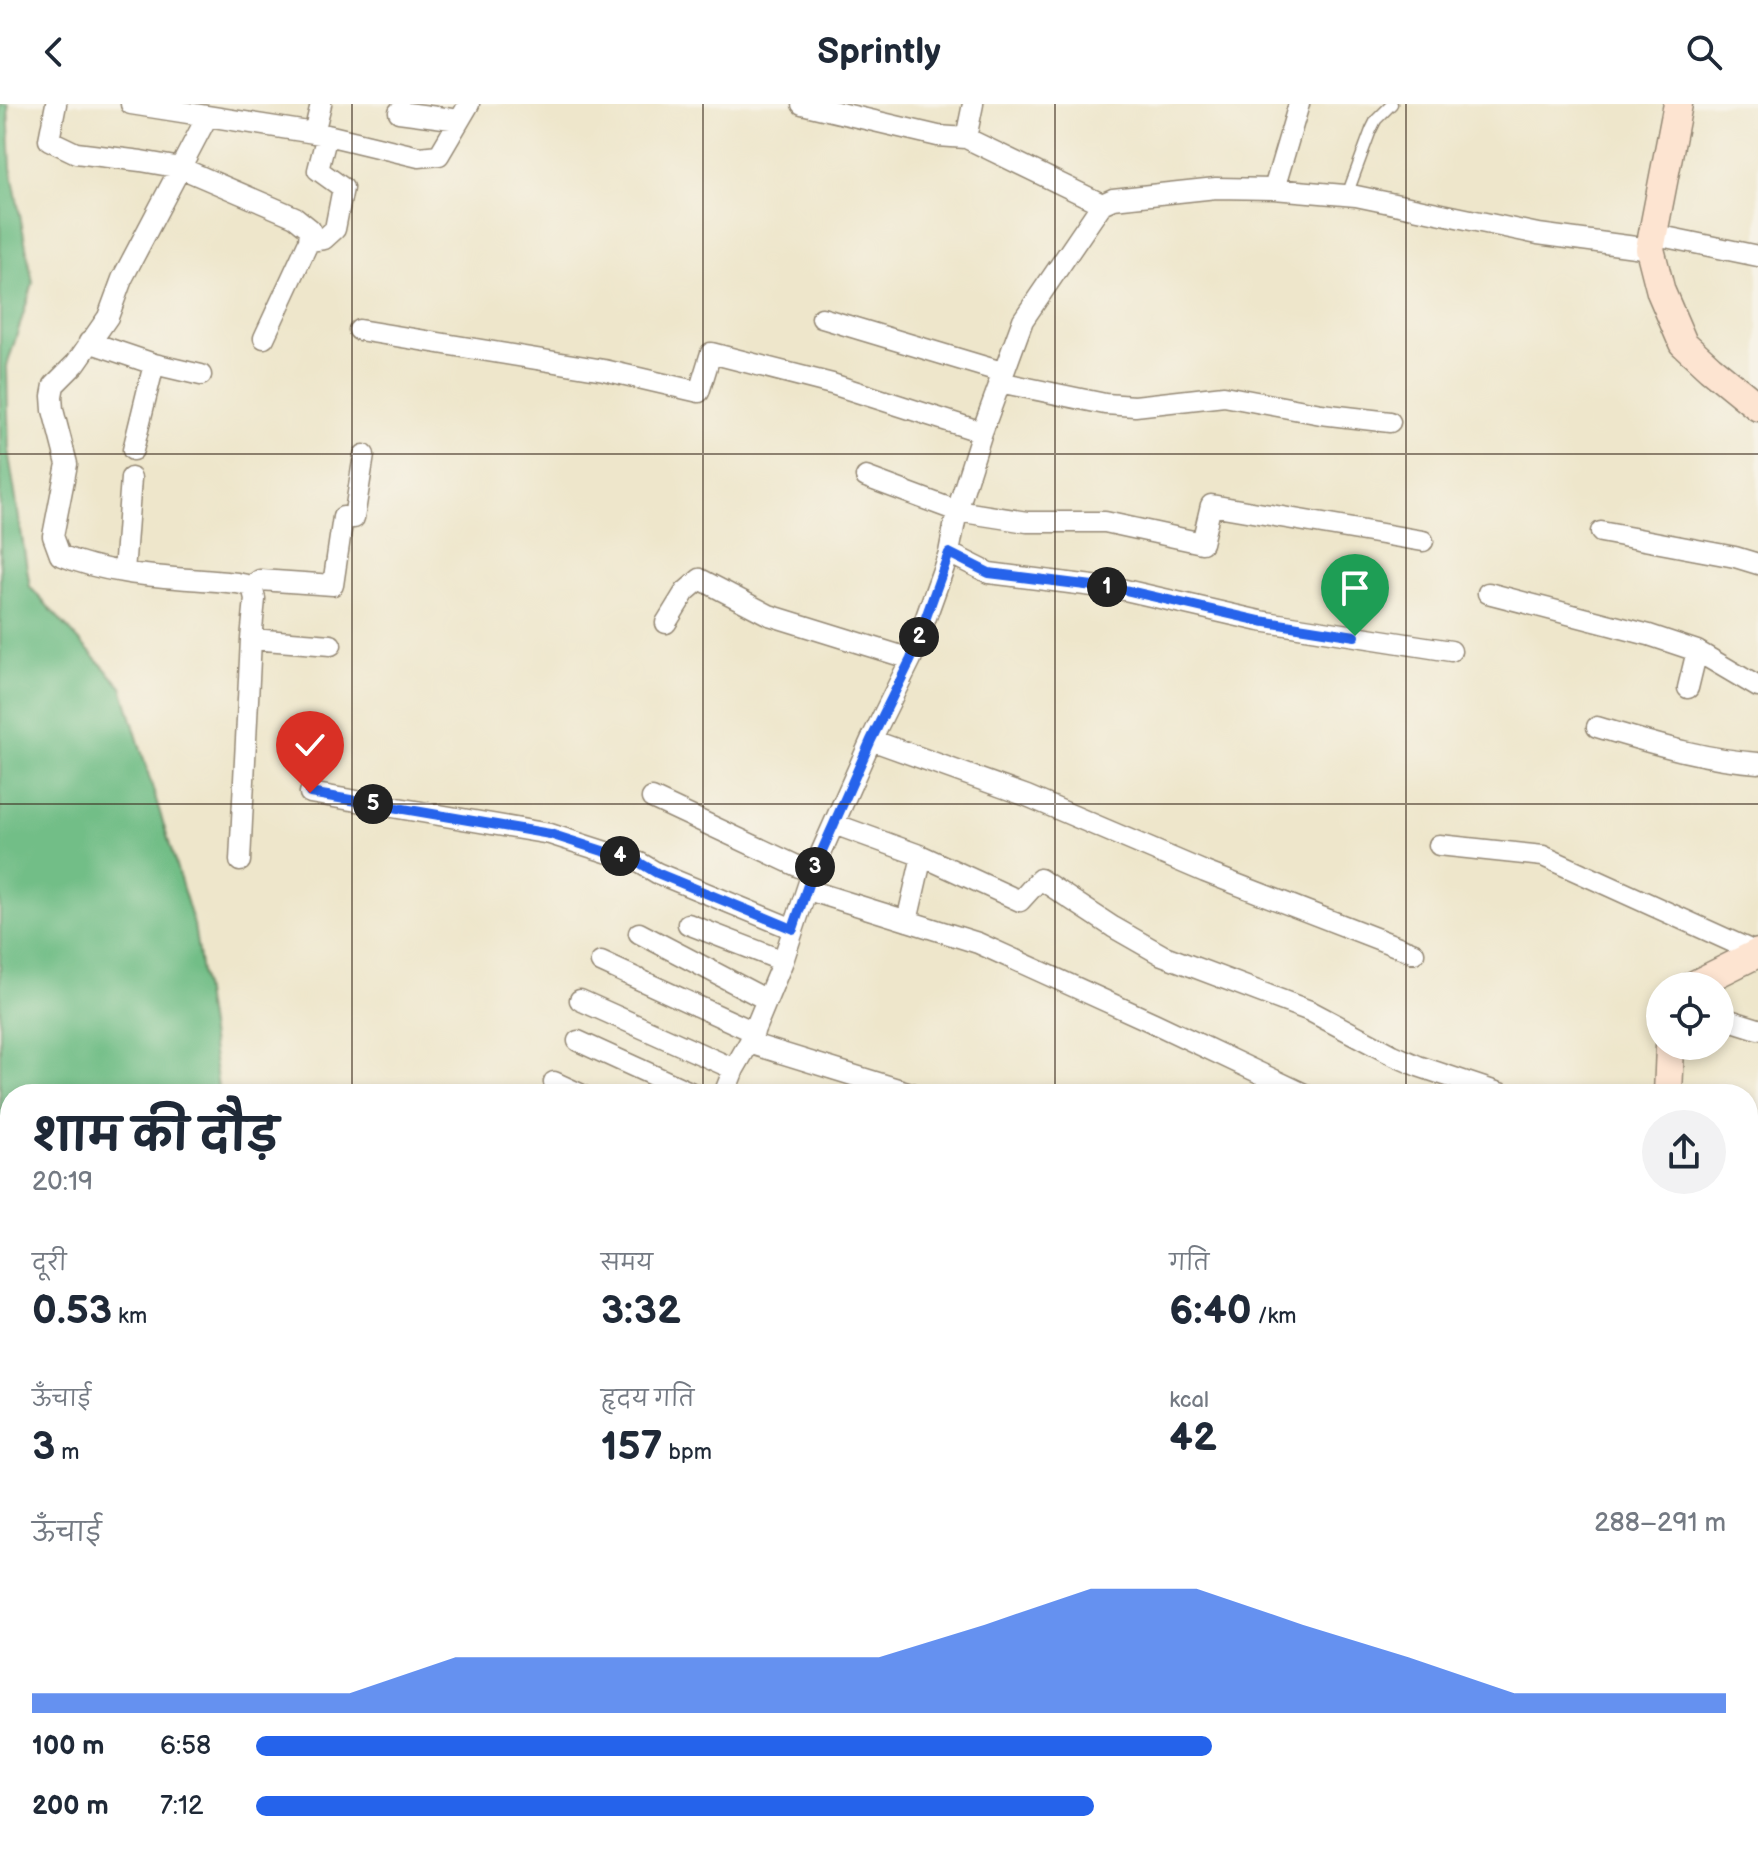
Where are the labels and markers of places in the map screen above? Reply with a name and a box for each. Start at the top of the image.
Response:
pin [1321,554,1389,636]
pin: 1 [1087,567,1127,607]
pin: 2 [899,617,939,657]
pin [276,711,344,793]
pin: 5 [353,784,393,824]
pin: 4 [600,836,640,876]
pin: 3 [795,847,835,887]

